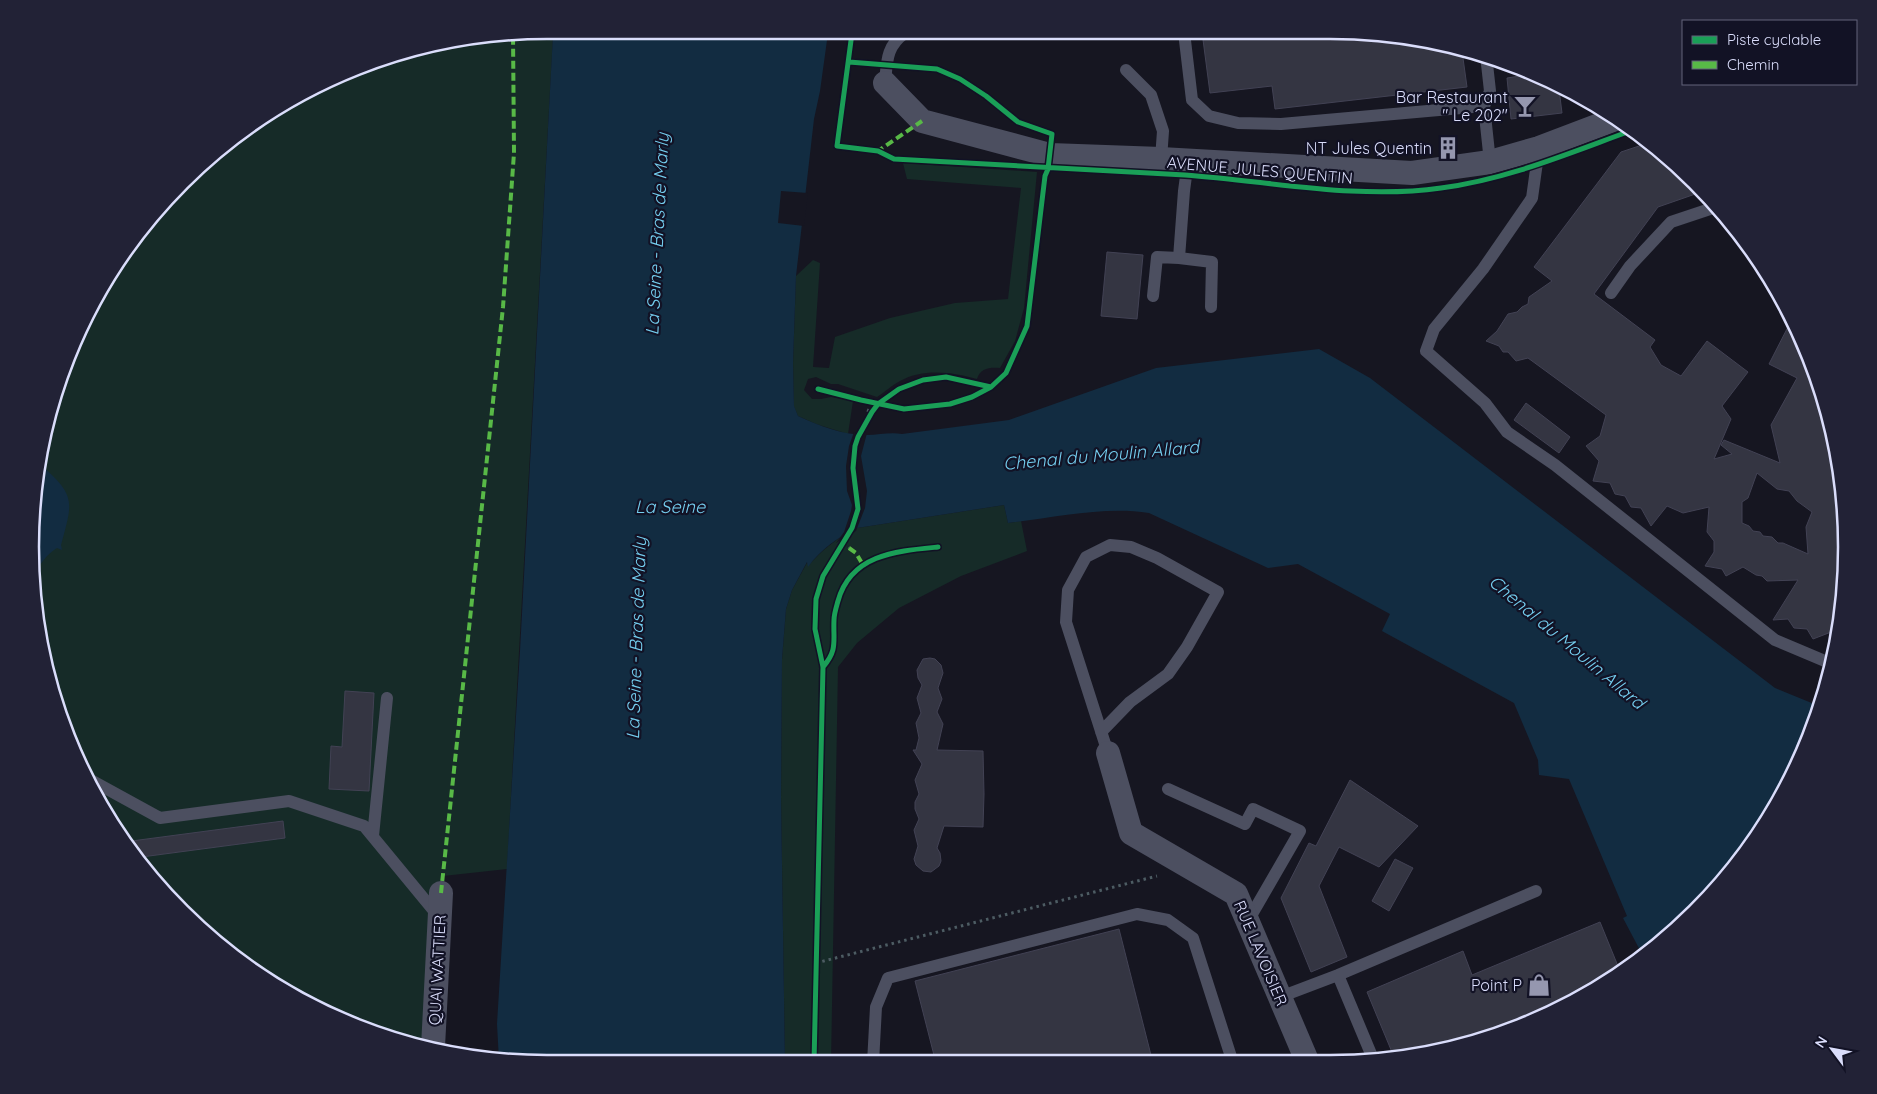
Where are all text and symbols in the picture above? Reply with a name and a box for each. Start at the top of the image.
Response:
legend [1682,20,1857,85]
text: Piste cyclable [1727,30,1821,49]
text: Chemin [1727,55,1779,74]
place label: Bar Restaurant " Le 202" [1396,87,1508,125]
bar icon: Bar Restaurant " Le 202" [1512,93,1538,119]
water label: La Seine - Bras de Marly [640,131,674,336]
building icon: NT Jules Quentin [1435,135,1461,161]
place label: NT Jules Quentin [1306,138,1432,158]
street label: AVENUE JULES QUENTIN [1166,152,1354,188]
water label: Chenal du Moulin Allard [1002,435,1202,475]
water label: La Seine [635,495,706,518]
water label: La Seine - Bras de Marly [621,535,651,740]
water label: Chenal du Moulin Allard [1484,570,1651,715]
street label: RUE LAVOISIER [1230,897,1292,1009]
street label: QUAI WATTIER [424,914,450,1026]
shop icon: Point P [1526,972,1552,998]
place label: Point P [1471,975,1522,995]
north arrow [1807,1024,1857,1074]
text: N [1811,1033,1831,1051]

